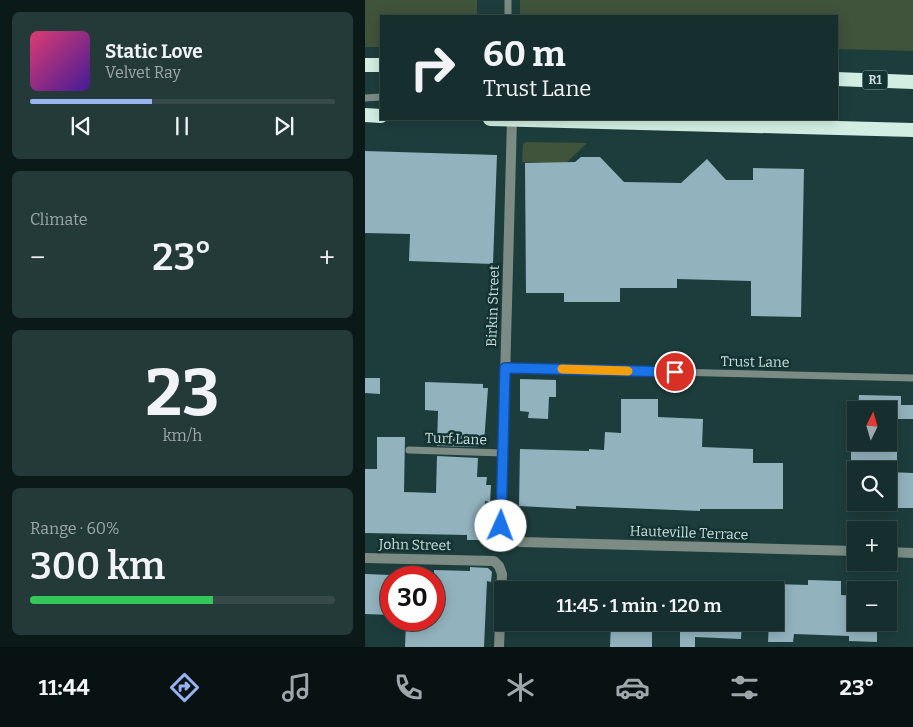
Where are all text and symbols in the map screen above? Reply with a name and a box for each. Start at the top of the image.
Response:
text: 60 m [483,33,566,75]
icon: right [400,35,465,100]
text: Static Love [105,40,203,63]
text: Velvet Ray [105,63,181,82]
road number: R1 [863,70,887,90]
text: Trust Lane [483,75,591,102]
icon: previous [67,112,95,140]
icon: pause [168,112,196,140]
icon: next [270,112,298,140]
text: Climate [30,210,88,229]
text: 23° [152,234,212,280]
text: − [30,241,45,274]
text: + [319,241,335,274]
street label: Birkin Street [483,265,503,347]
pin [654,351,696,393]
street label: Trust Lane [720,353,790,371]
text: 23 [145,354,220,432]
icon: arrive [661,358,689,386]
north arrow [847,401,897,451]
map controls [847,401,897,631]
text: km/h [163,426,202,445]
street label: Turf Lane [425,429,487,449]
button: search [847,461,897,511]
position arrow [474,499,526,551]
text: Range · 60% [30,519,120,538]
button: + [847,521,897,571]
street label: Hauteville Terrace [629,522,749,544]
street label: John Street [378,536,451,554]
text: 300 km [30,543,165,589]
speed limit sign: 30 [380,566,445,631]
button: − [847,581,897,631]
text: 11:45 · 1 min · 120 m [556,594,722,617]
icon: directions [167,670,202,705]
icon: music [279,670,314,705]
icon: phone [391,670,426,705]
icon: climate [503,670,538,705]
icon: car [615,670,650,705]
icon: filters [727,670,762,705]
text: 11:44 [39,674,90,701]
text: 23° [840,674,874,701]

